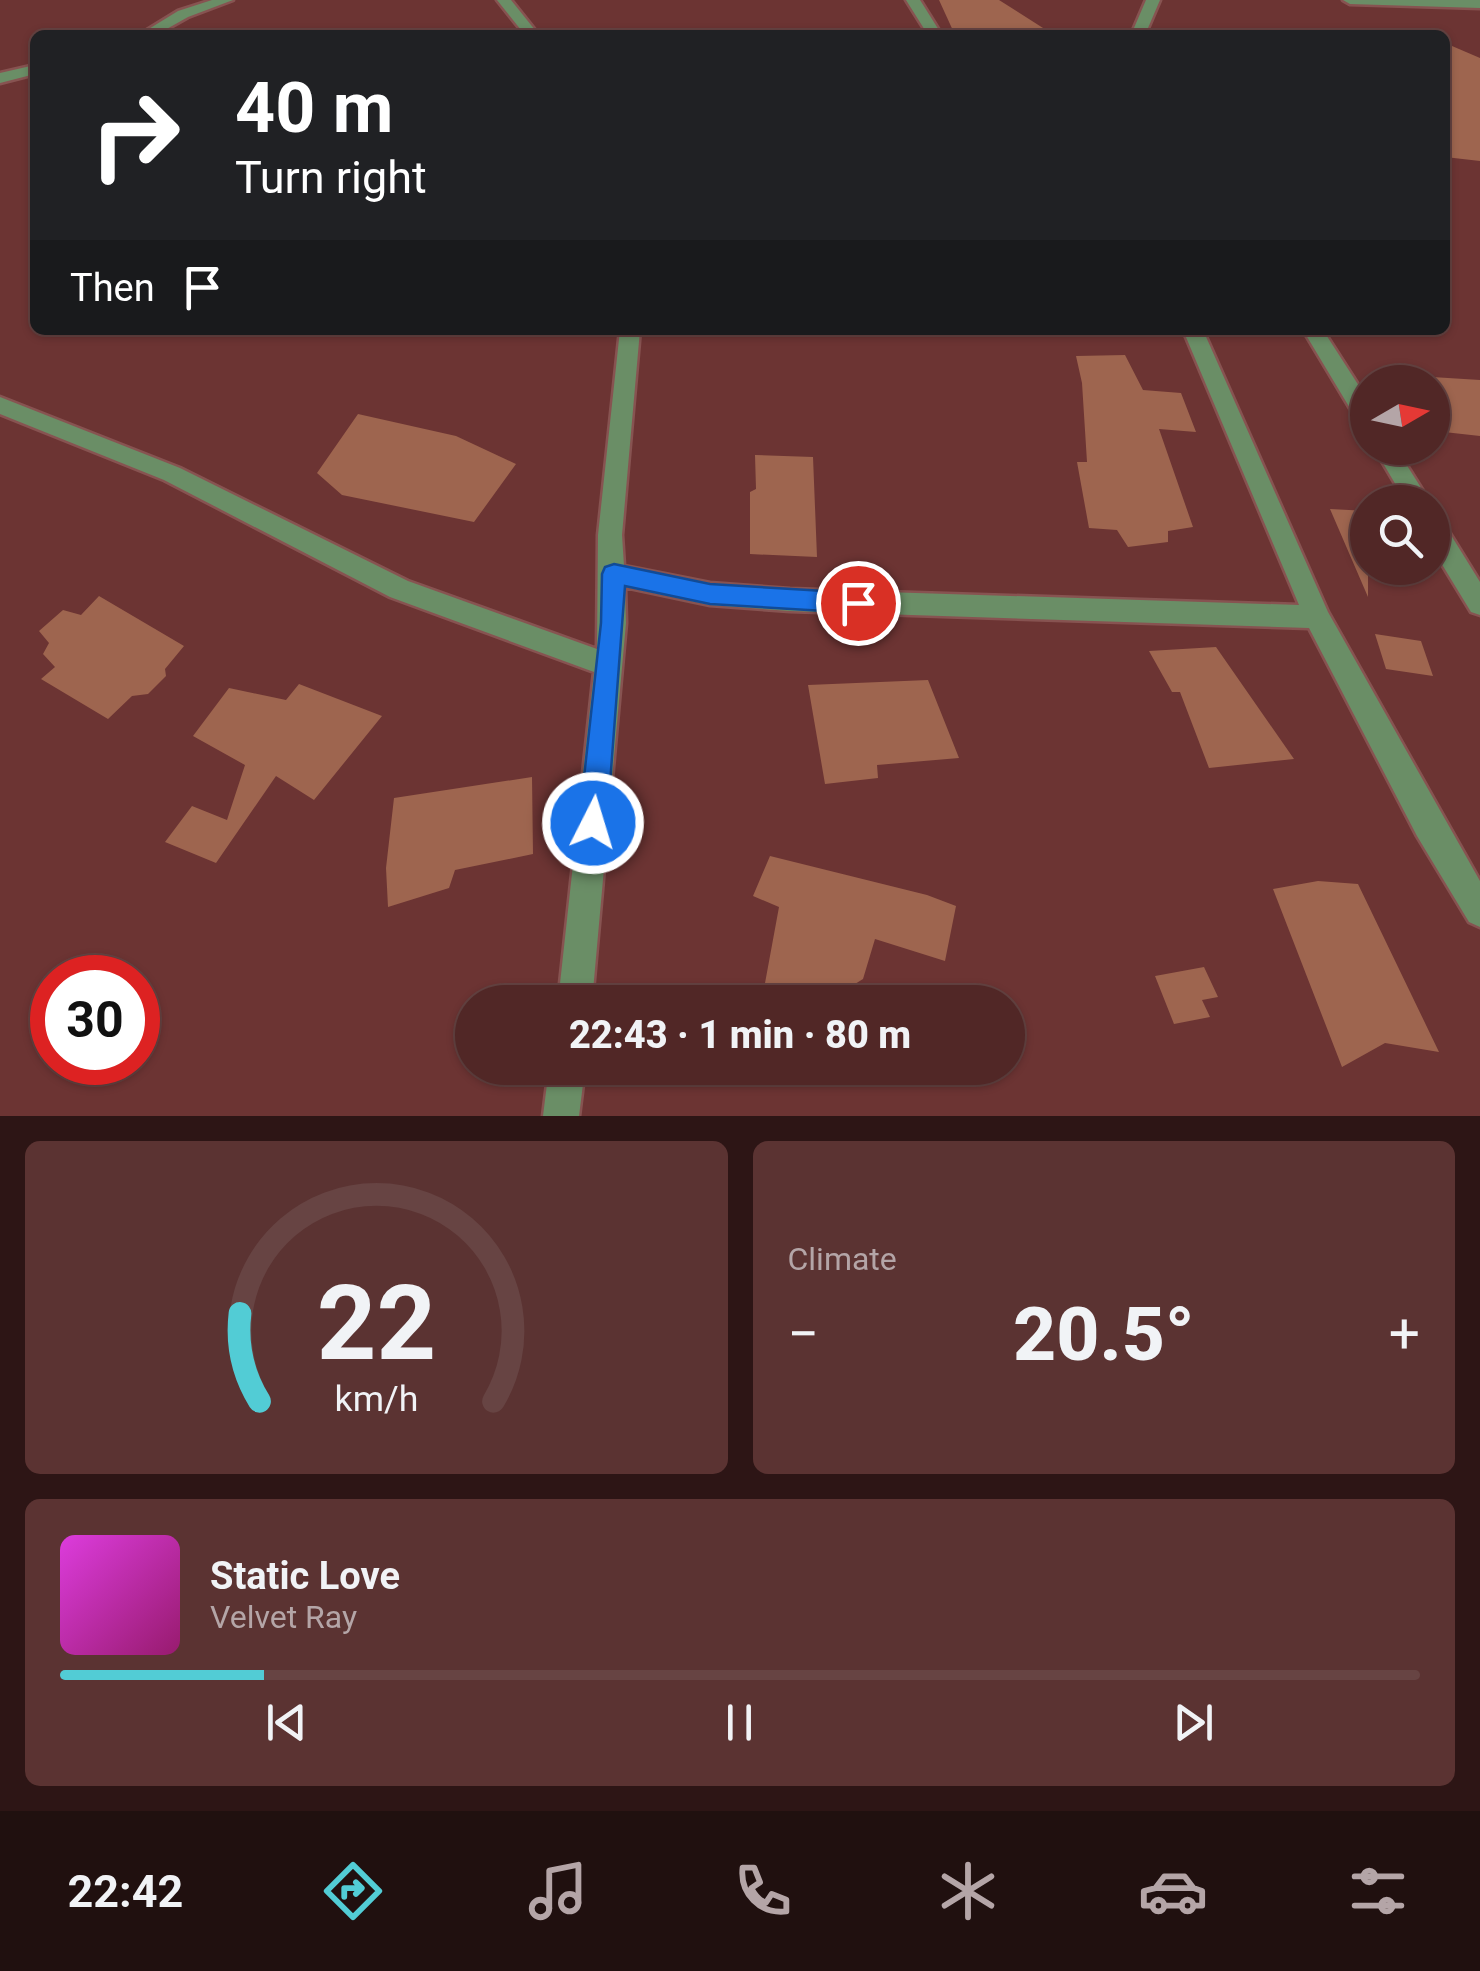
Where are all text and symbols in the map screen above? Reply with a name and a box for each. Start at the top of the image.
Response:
text: 40 m [235,67,393,149]
icon: right [70,70,200,200]
text: Turn right [235,151,427,204]
icon: arrive [175,260,230,315]
text: Then [70,266,155,310]
north arrow [1350,365,1450,465]
map controls [1350,365,1450,585]
button: search [1350,485,1450,585]
pin [816,561,901,646]
icon: arrive [831,576,886,631]
position arrow [541,771,645,875]
speed limit sign: 30 [30,955,160,1085]
text: 22:43 · 1 min · 80 m [569,1013,911,1057]
text: Climate [788,1240,897,1278]
text: 22 [317,1263,436,1384]
text: 20.5° [1013,1290,1195,1378]
text: − [788,1302,819,1366]
text: + [1389,1302,1420,1366]
text: km/h [334,1378,418,1420]
text: Static Love [210,1554,400,1598]
text: Velvet Ray [210,1598,357,1636]
icon: previous [259,1695,314,1750]
icon: pause [712,1695,767,1750]
icon: next [1166,1695,1221,1750]
icon: directions [318,1856,388,1926]
icon: music [523,1856,593,1926]
icon: phone [728,1856,798,1926]
icon: climate [933,1856,1003,1926]
icon: car [1138,1856,1208,1926]
icon: filters [1343,1856,1413,1926]
text: 22:42 [67,1865,183,1918]

